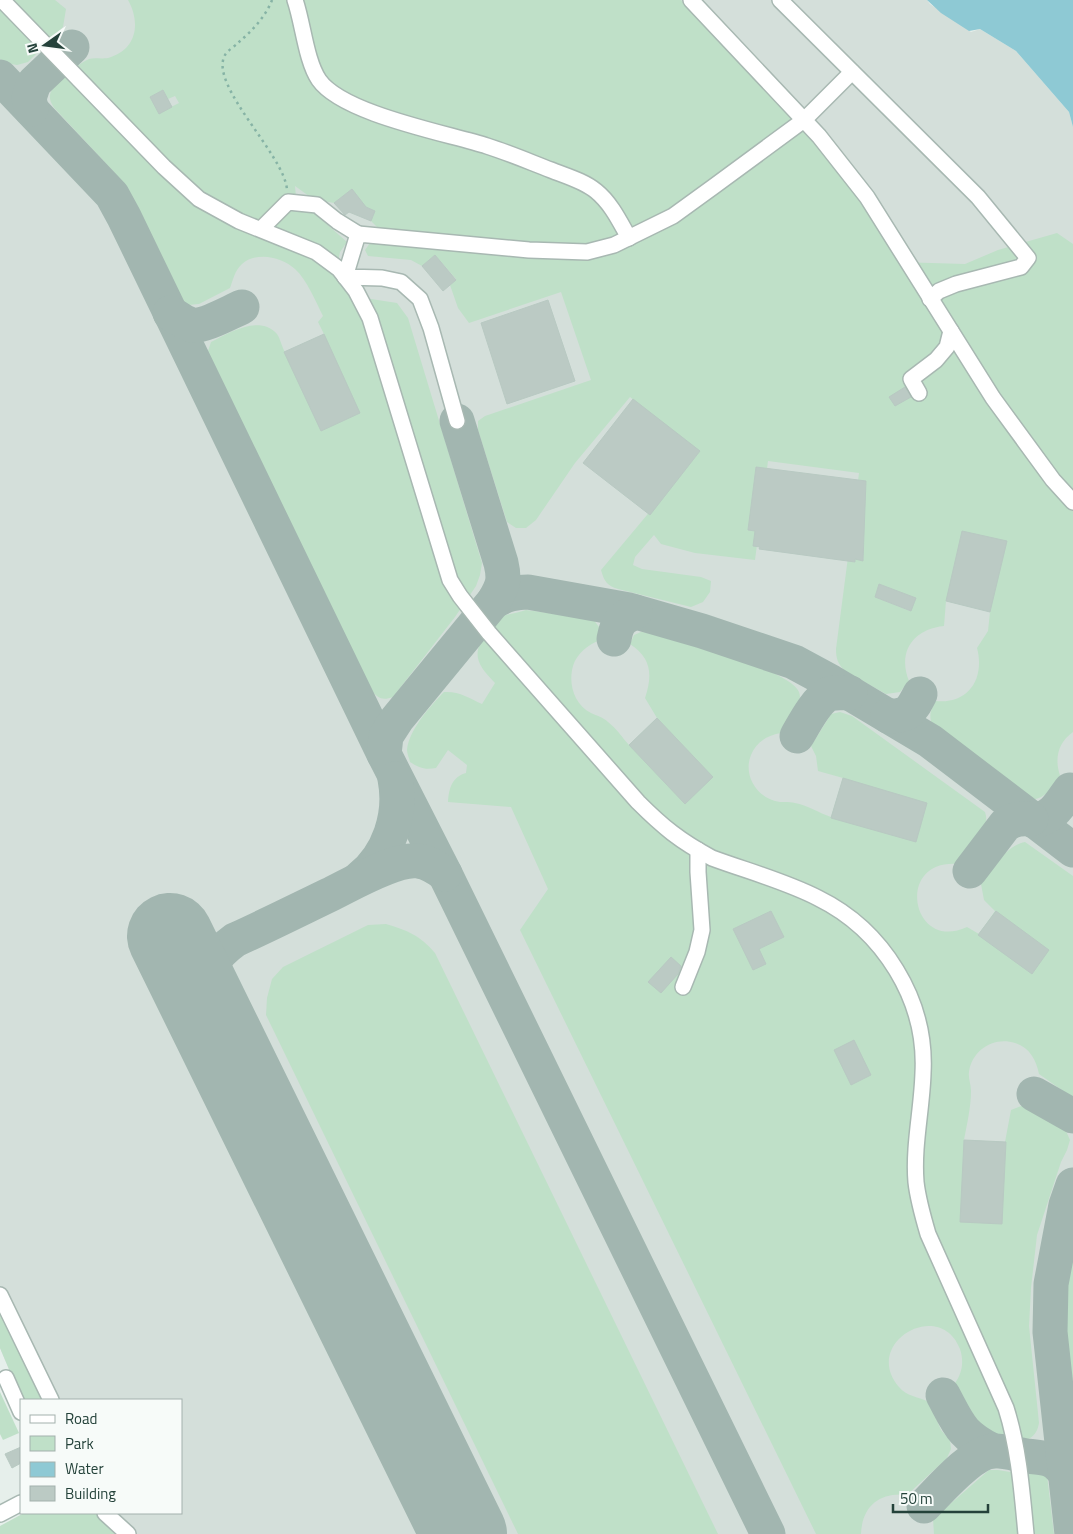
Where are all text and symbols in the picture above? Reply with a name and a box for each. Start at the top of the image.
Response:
north arrow [20,20,70,70]
text: N [21,41,43,56]
legend [20,1399,182,1514]
text: Road [65,1407,97,1430]
text: Park [65,1432,94,1455]
text: Water [65,1457,104,1480]
text: Building [65,1482,116,1505]
scale bar [893,1482,988,1514]
text: 50 m [900,1487,933,1510]

